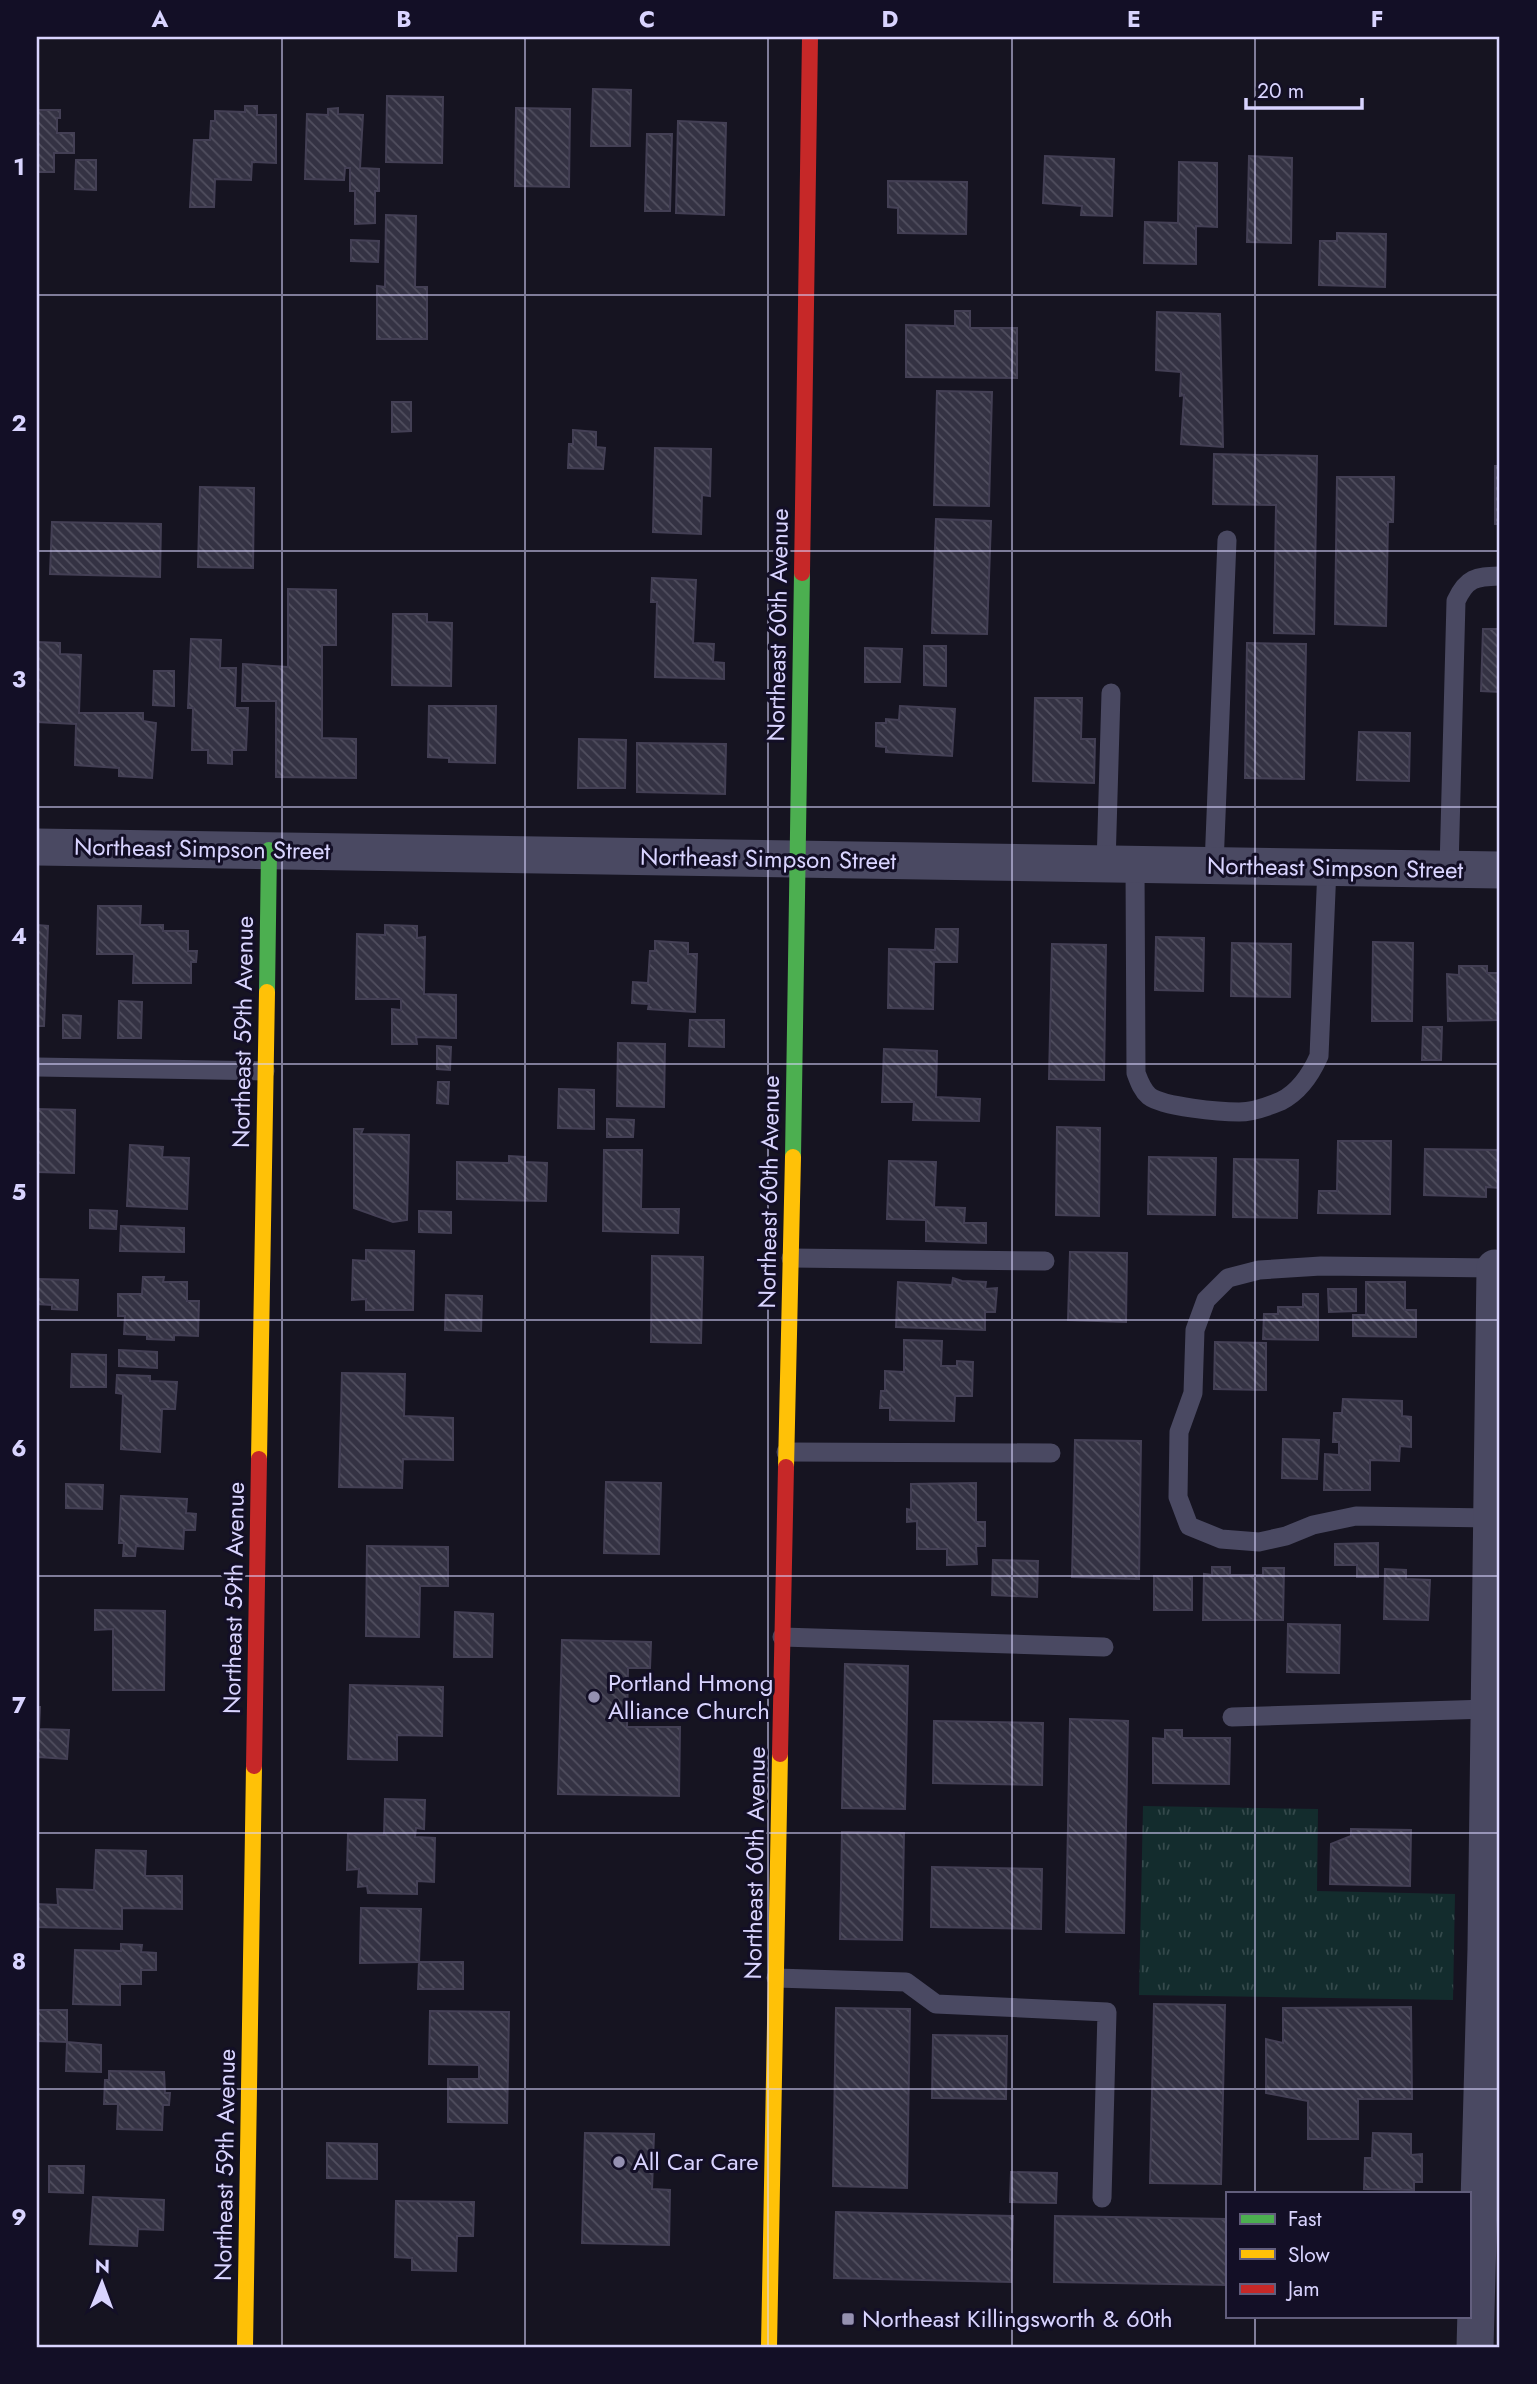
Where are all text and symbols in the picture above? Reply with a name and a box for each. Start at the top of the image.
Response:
text: A [151,2,169,36]
text: B [396,2,412,36]
text: C [639,2,655,36]
text: D [882,2,899,36]
text: E [1127,2,1141,36]
text: F [1371,2,1383,36]
scale bar [1246,66,1362,110]
text: 20 m [1257,76,1304,106]
text: 1 [13,150,25,184]
text: 2 [11,406,27,440]
street label: Northeast 60th Avenue [758,508,797,742]
text: 3 [12,662,26,696]
street label: Northeast Simpson Street [73,829,331,868]
street label: Northeast Simpson Street [639,839,897,878]
street label: Northeast Simpson Street [1206,848,1464,887]
street label: Northeast 59th Avenue [223,915,262,1149]
text: 4 [11,919,27,953]
street label: Northeast 60th Avenue [749,1075,788,1309]
text: 5 [12,1175,26,1209]
text: 6 [11,1431,27,1465]
street label: Northeast 59th Avenue [214,1481,253,1715]
place label: Portland Hmong Alliance Church [608,1665,773,1728]
text: 7 [12,1688,26,1722]
marker: Portland Hmong Alliance Church [586,1689,602,1705]
street label: Northeast 60th Avenue [735,1746,774,1980]
text: 8 [12,1944,26,1978]
street label: Northeast 59th Avenue [205,2048,244,2282]
place label: All Car Care [633,2144,759,2179]
marker: All Car Care [611,2154,627,2170]
legend [1226,2192,1470,2318]
text: 9 [11,2200,27,2234]
text: Fast [1288,2204,1321,2234]
text: Slow [1288,2240,1330,2270]
north arrow [66,2248,136,2318]
text: N [95,2253,110,2280]
text: Jam [1285,2274,1320,2304]
place label: Northeast Killingsworth & 60th [862,2301,1173,2336]
marker: Northeast Killingsworth & 60th [840,2311,856,2327]

